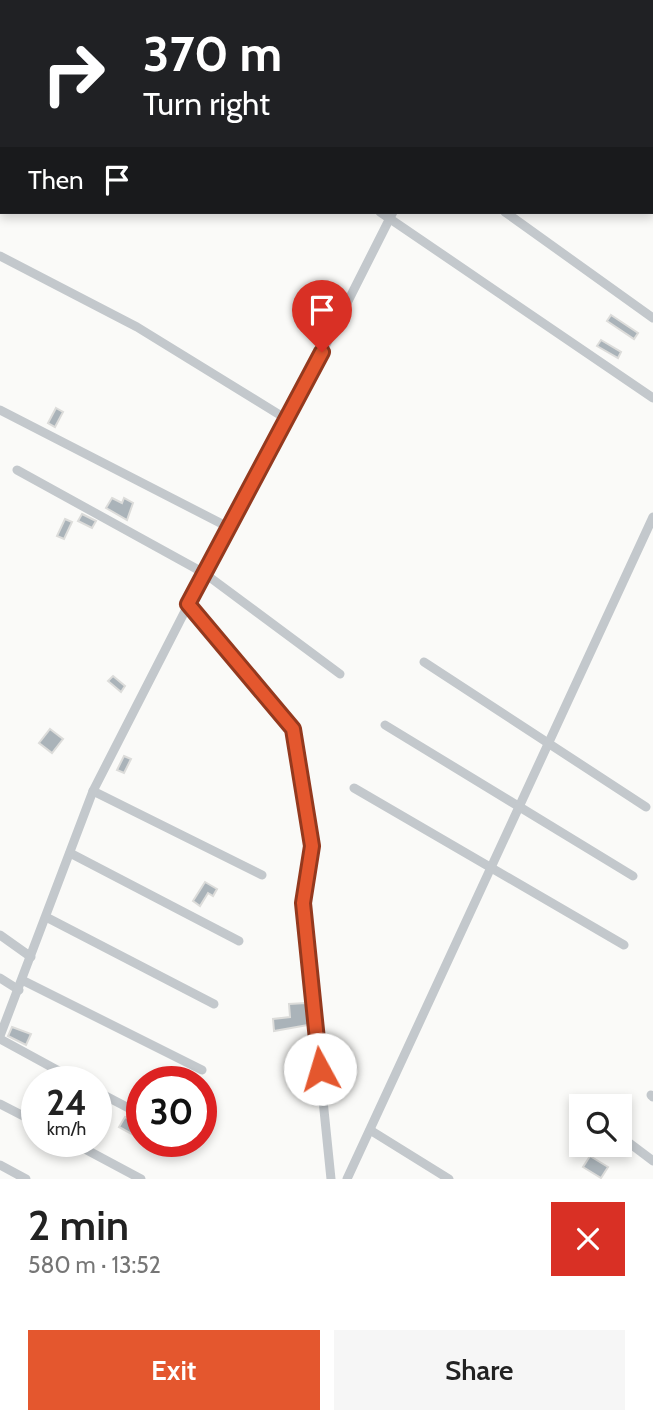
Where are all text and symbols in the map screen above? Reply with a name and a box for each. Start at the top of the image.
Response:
text: 370 m [143,24,282,83]
icon: right [28,28,119,119]
text: Turn right [143,84,270,123]
icon: arrive [98,161,136,199]
text: Then [28,164,84,196]
pin [292,280,352,352]
icon: arrive [303,291,341,329]
position arrow [283,1032,357,1106]
speed limit sign: 30 [126,1066,217,1157]
text: 24 [46,1081,87,1124]
map controls [569,1094,632,1157]
button: search [569,1094,632,1157]
text: km/h [47,1118,86,1140]
text: 2 min [28,1199,129,1251]
button: close [551,1202,625,1276]
text: 580 m · 13:52 [28,1251,161,1279]
button: Exit [28,1330,320,1410]
button: Share [334,1330,625,1410]

